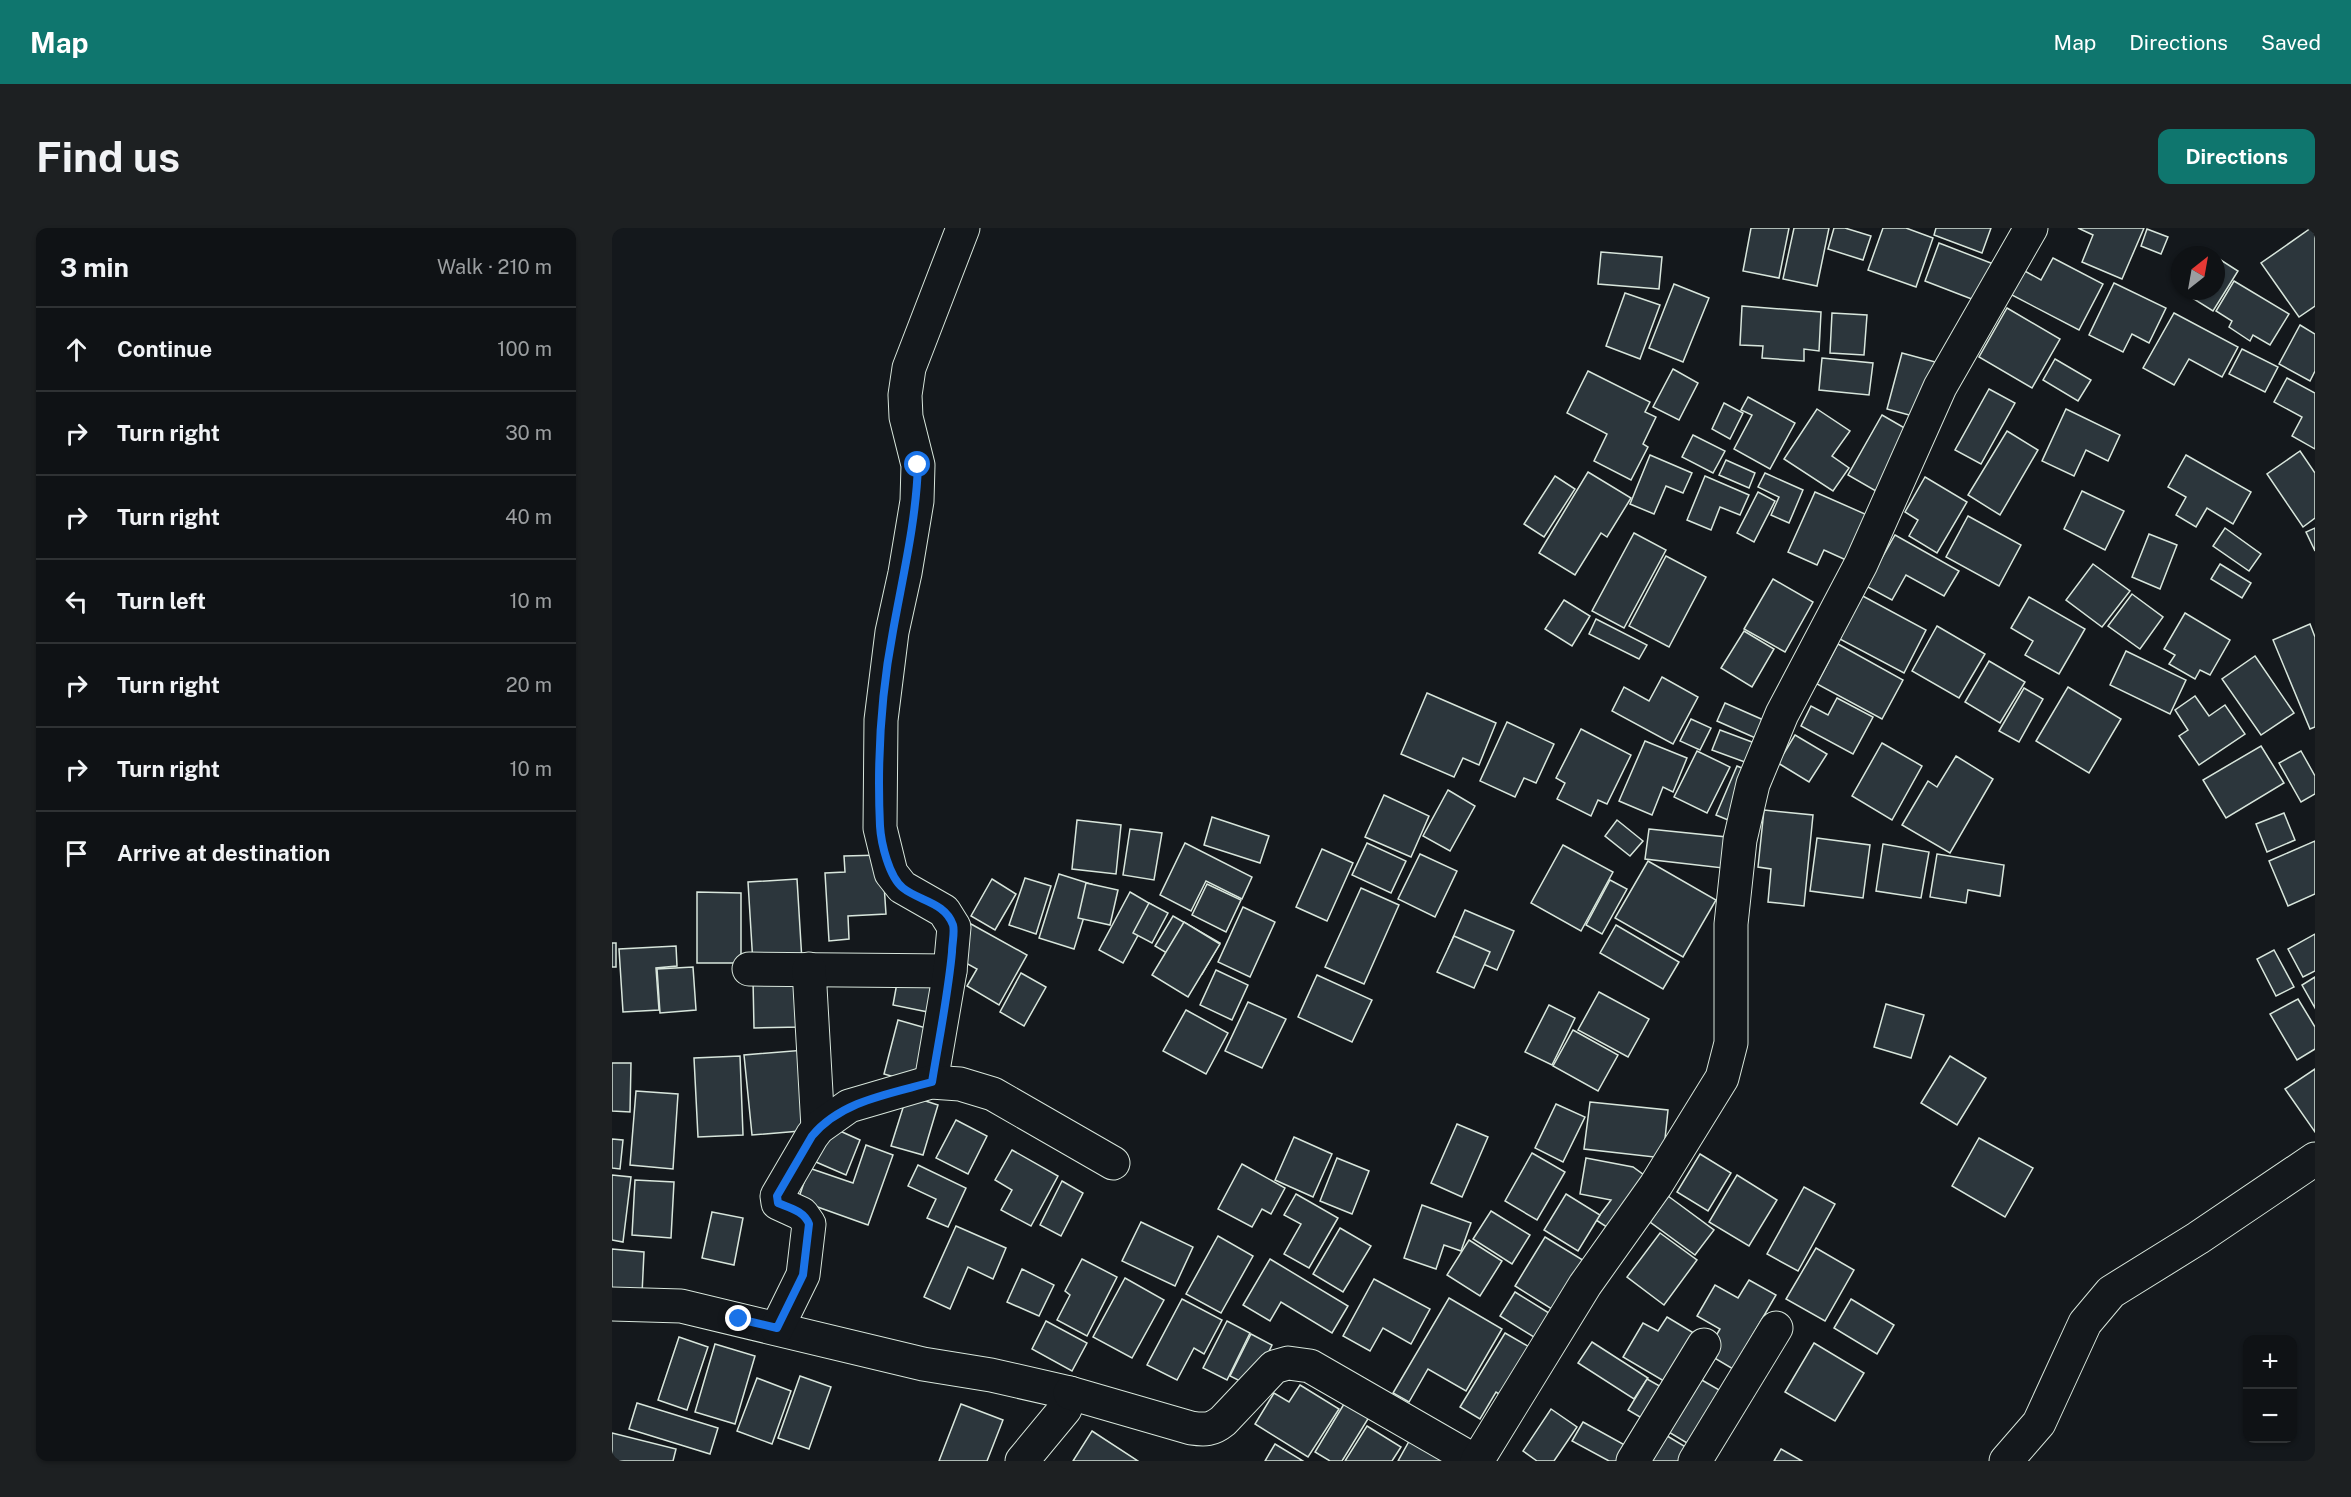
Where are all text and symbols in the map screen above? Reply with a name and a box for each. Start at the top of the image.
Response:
text: Map [30,26,89,59]
text: Map [2054,30,2096,55]
text: Directions [2129,30,2228,55]
text: Saved [2261,30,2321,55]
button: Directions [2158,129,2315,184]
text: Find us [36,132,180,181]
north arrow [2171,246,2225,300]
text: 3 min [60,252,129,283]
text: Walk · 210 m [437,255,552,279]
icon: ahead [60,333,93,366]
text: Continue [117,336,212,362]
text: 100 m [497,337,552,361]
icon: right [60,417,93,450]
text: Turn right [117,420,220,446]
text: 30 m [505,421,552,445]
route start [904,451,930,477]
icon: right [60,501,93,534]
text: Turn right [117,504,220,530]
text: 40 m [505,505,552,529]
icon: left [60,585,93,618]
text: Turn left [117,588,206,614]
text: 10 m [509,589,552,613]
icon: right [60,669,93,702]
text: Turn right [117,672,220,698]
text: 20 m [506,673,552,697]
icon: right [60,753,93,786]
text: Turn right [117,756,220,782]
text: 10 m [509,757,552,781]
icon: arrive [60,837,93,870]
text: Arrive at destination [117,840,330,866]
route end [725,1305,751,1331]
map controls [2243,1335,2297,1443]
button: + [2243,1335,2297,1389]
button: − [2243,1389,2297,1443]

